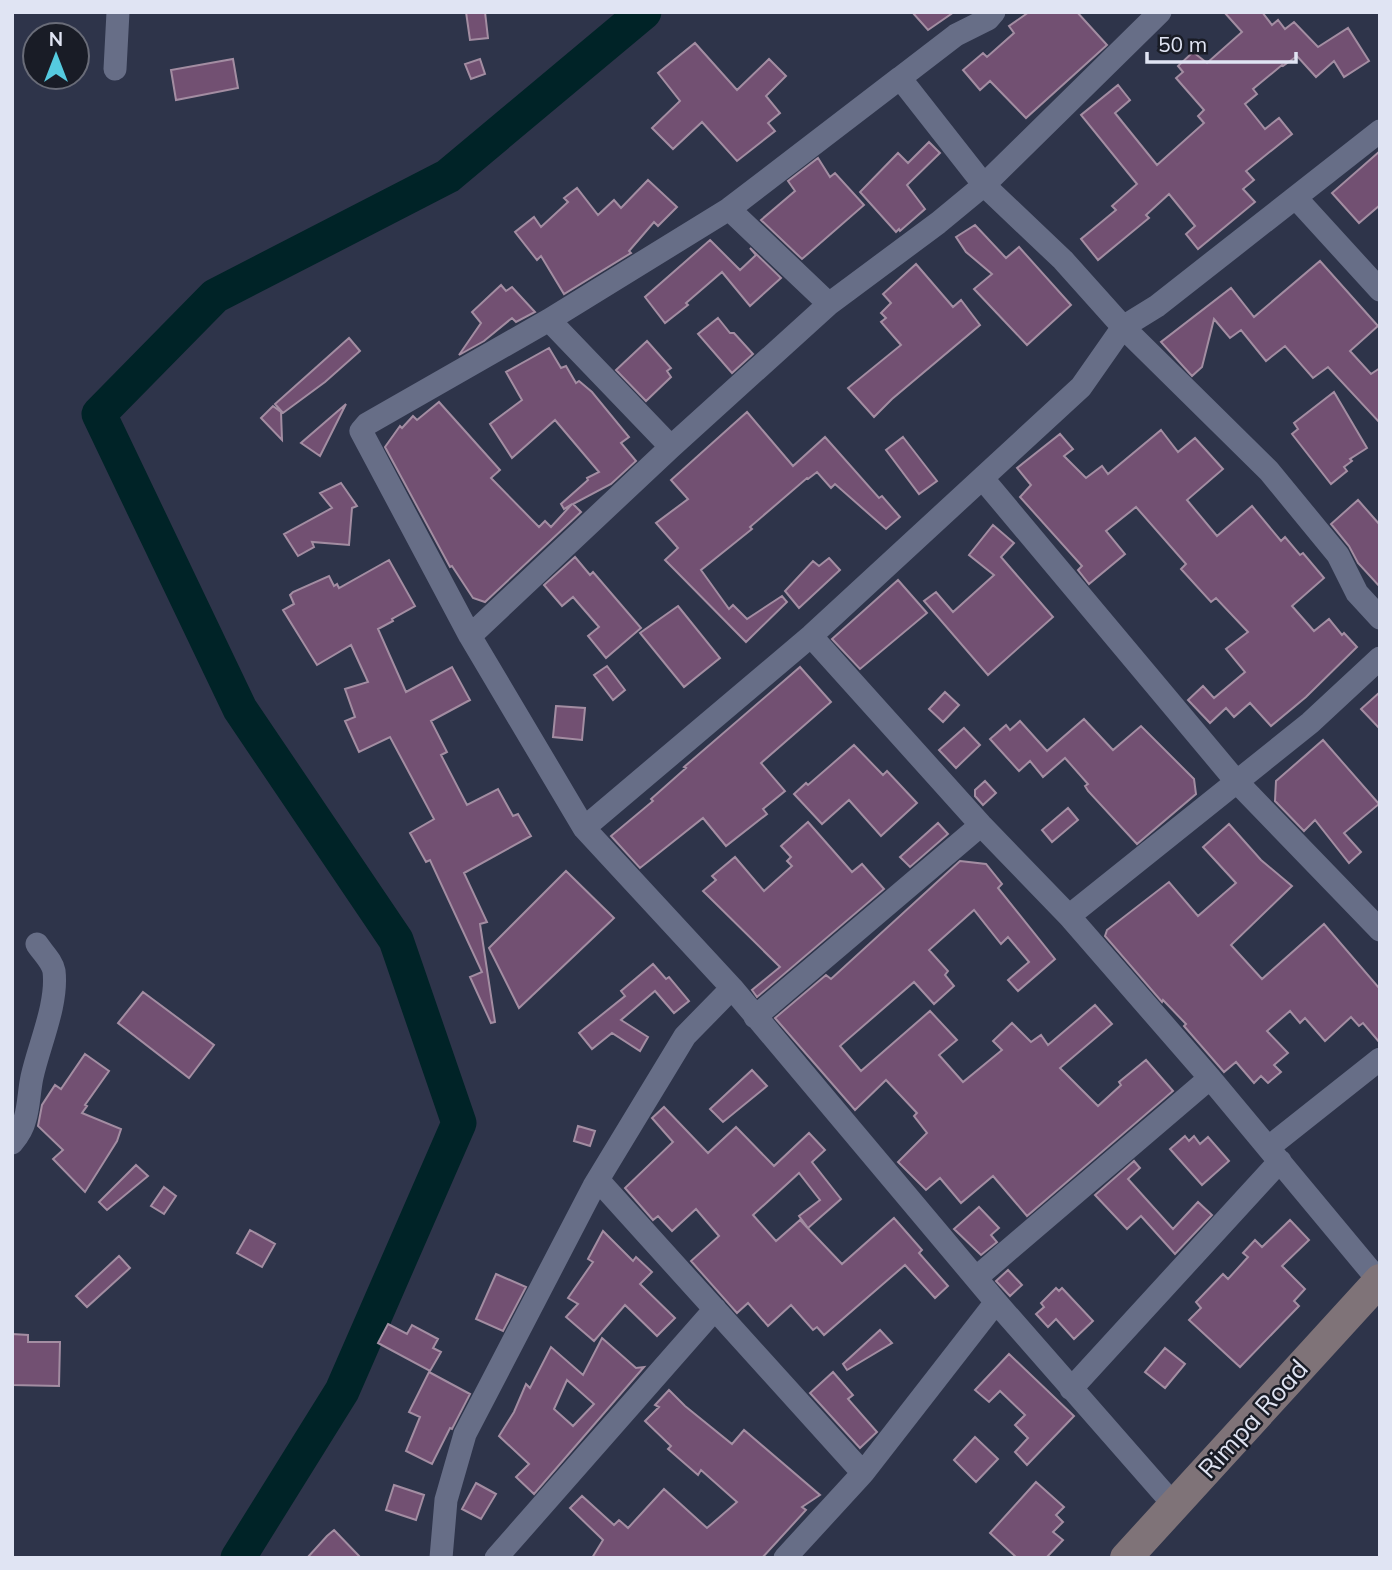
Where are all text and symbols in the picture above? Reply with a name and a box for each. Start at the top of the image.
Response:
north arrow [21,21,91,91]
scale bar [1147,21,1296,65]
text: N [49,27,63,51]
text: 50 m [1158,31,1207,57]
street label: Rimpa Road [1191,1352,1315,1485]

